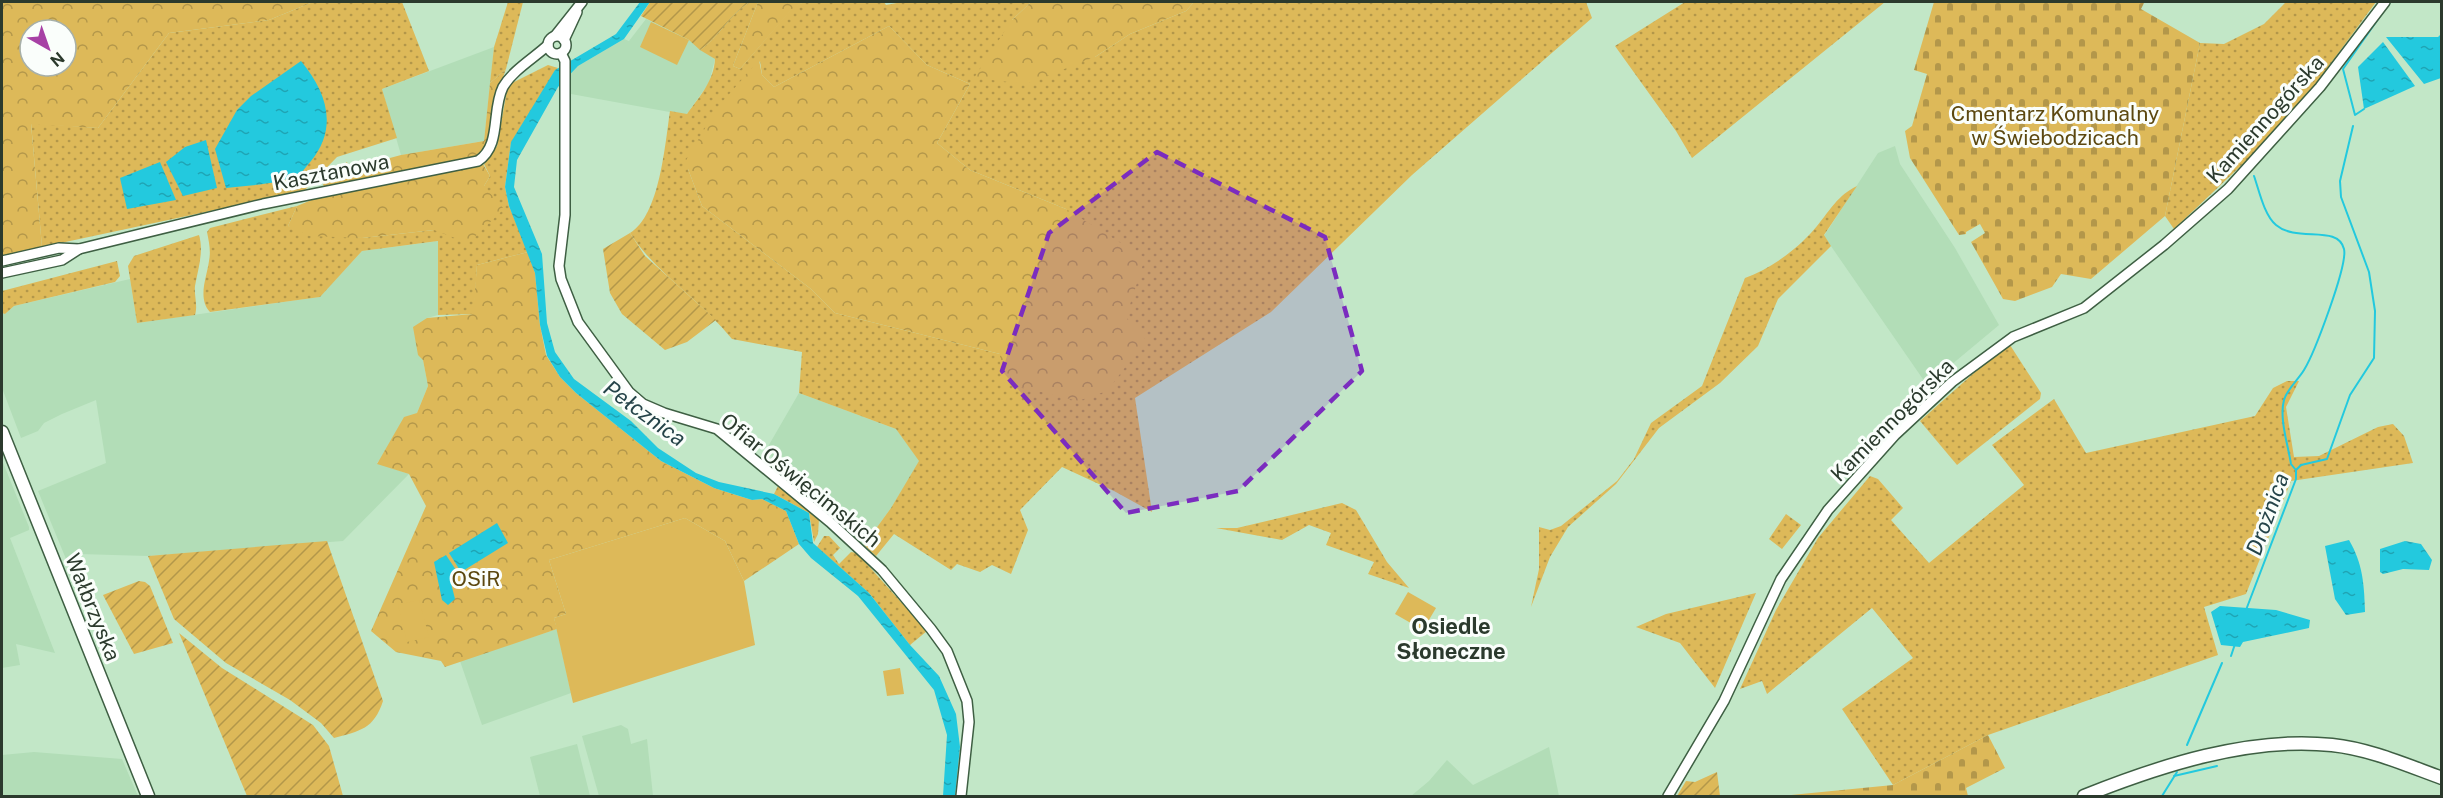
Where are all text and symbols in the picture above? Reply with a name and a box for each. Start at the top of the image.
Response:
north arrow [18,18,78,78]
text: N [46,48,68,70]
street label: Kamiennogórska [2201,50,2329,188]
park label: Cmentarz Komunalny w Świebodzicach [1951,101,2159,150]
street label: Kasztanowa [271,149,391,195]
street label: Kamiennogórska [1825,353,1959,487]
water label: Pełcznica [599,375,691,451]
street label: Ofiar Oświęcimskich [716,408,886,552]
water label: Drożnica [2240,469,2294,559]
street label: Wałbrzyska [60,550,126,664]
park label: OSiR [452,566,500,591]
district label: Osiedle Słoneczne [1396,613,1506,664]

